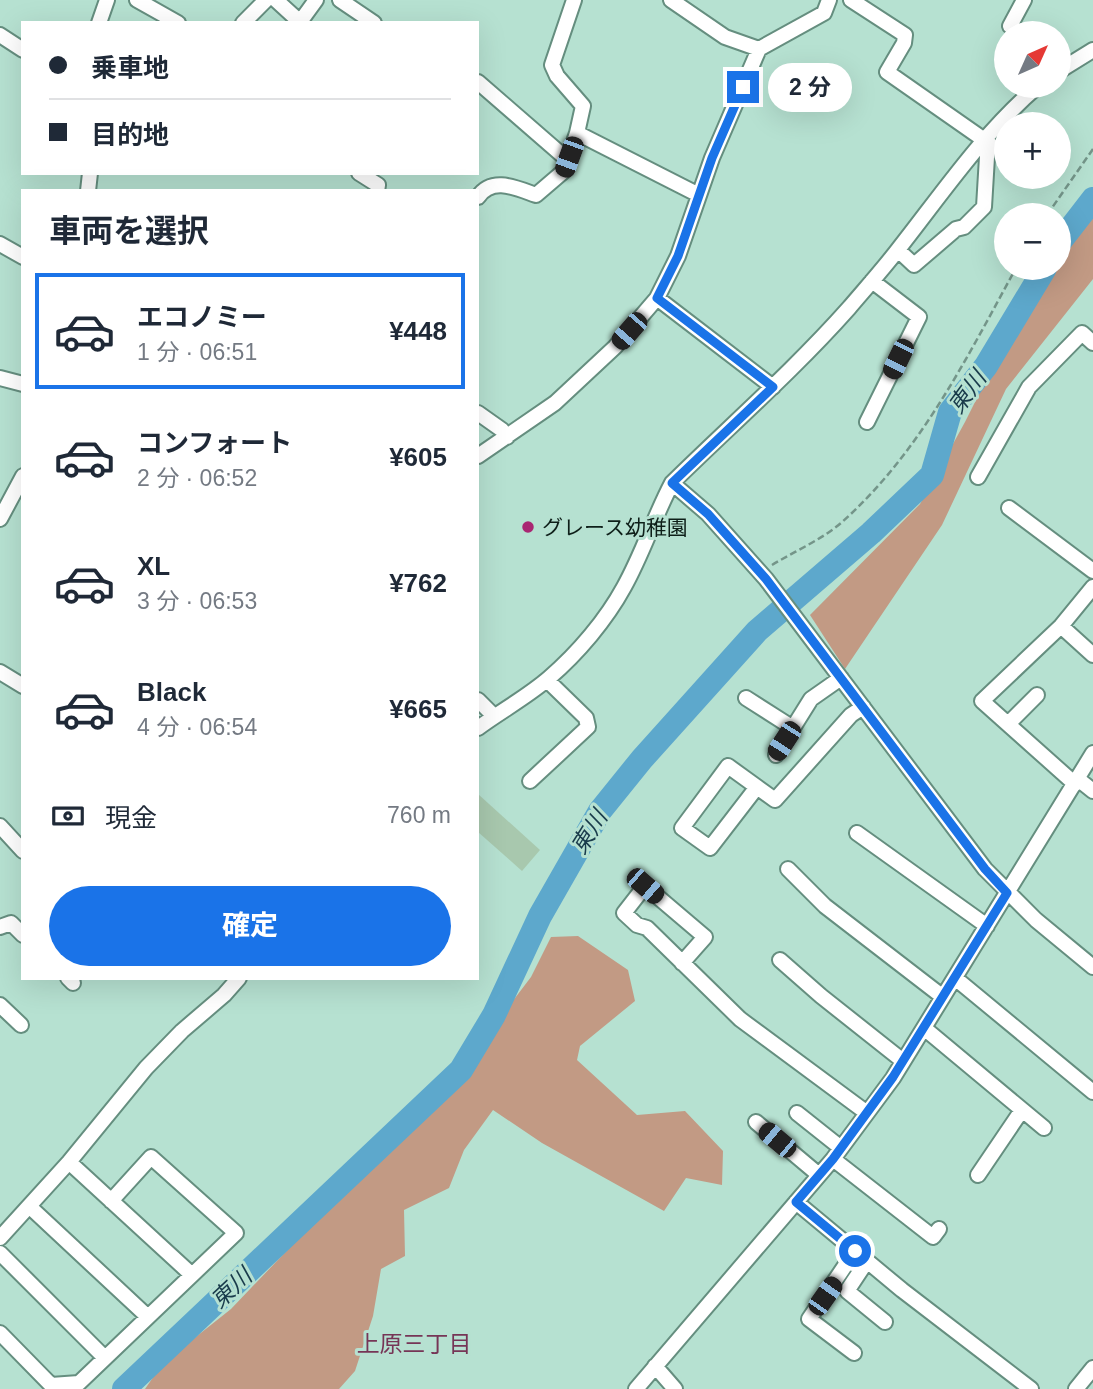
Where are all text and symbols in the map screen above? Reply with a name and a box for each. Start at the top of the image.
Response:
north arrow [994,21,1071,98]
map controls [994,21,1071,280]
text: 乗車地 [91,53,169,83]
callout: 2 分 [768,62,852,112]
route end [727,71,759,103]
text: 2 分 [789,74,831,100]
button: + [994,112,1071,189]
text: 目的地 [91,120,169,150]
car [552,134,587,180]
button: − [994,203,1071,280]
text: 車両を選択 [49,213,209,249]
icon: car [53,300,116,363]
text: エコノミー [137,302,267,332]
car [608,308,651,354]
text: ¥448 [389,316,447,346]
car [880,336,917,382]
text: 1 分 · 06:51 [137,339,257,365]
water label: 東川 [943,363,993,418]
icon: car [53,426,116,489]
text: コンフォート [137,428,292,458]
text: ¥605 [389,442,447,472]
text: 2 分 · 06:52 [137,465,257,491]
place label: グレース幼稚園 [542,516,688,539]
marker: グレース幼稚園 [520,519,536,535]
text: XL [137,551,170,581]
icon: car [53,552,116,615]
text: ¥762 [389,568,447,598]
text: 3 分 · 06:53 [137,588,257,614]
text: Black [137,677,206,707]
icon: car [53,678,116,741]
text: ¥665 [389,694,447,724]
text: 4 分 · 06:54 [137,714,257,740]
car [764,718,805,764]
icon: cash [49,797,87,835]
text: 760 m [387,802,451,828]
text: 現金 [105,803,157,833]
water label: 東川 [566,803,614,858]
car [623,864,668,908]
button: 確定 [49,886,451,966]
car [755,1118,800,1162]
route start [839,1235,871,1267]
water label: 東川 [205,1261,259,1313]
car [805,1273,846,1319]
district label: 上原三丁目 [357,1331,472,1357]

